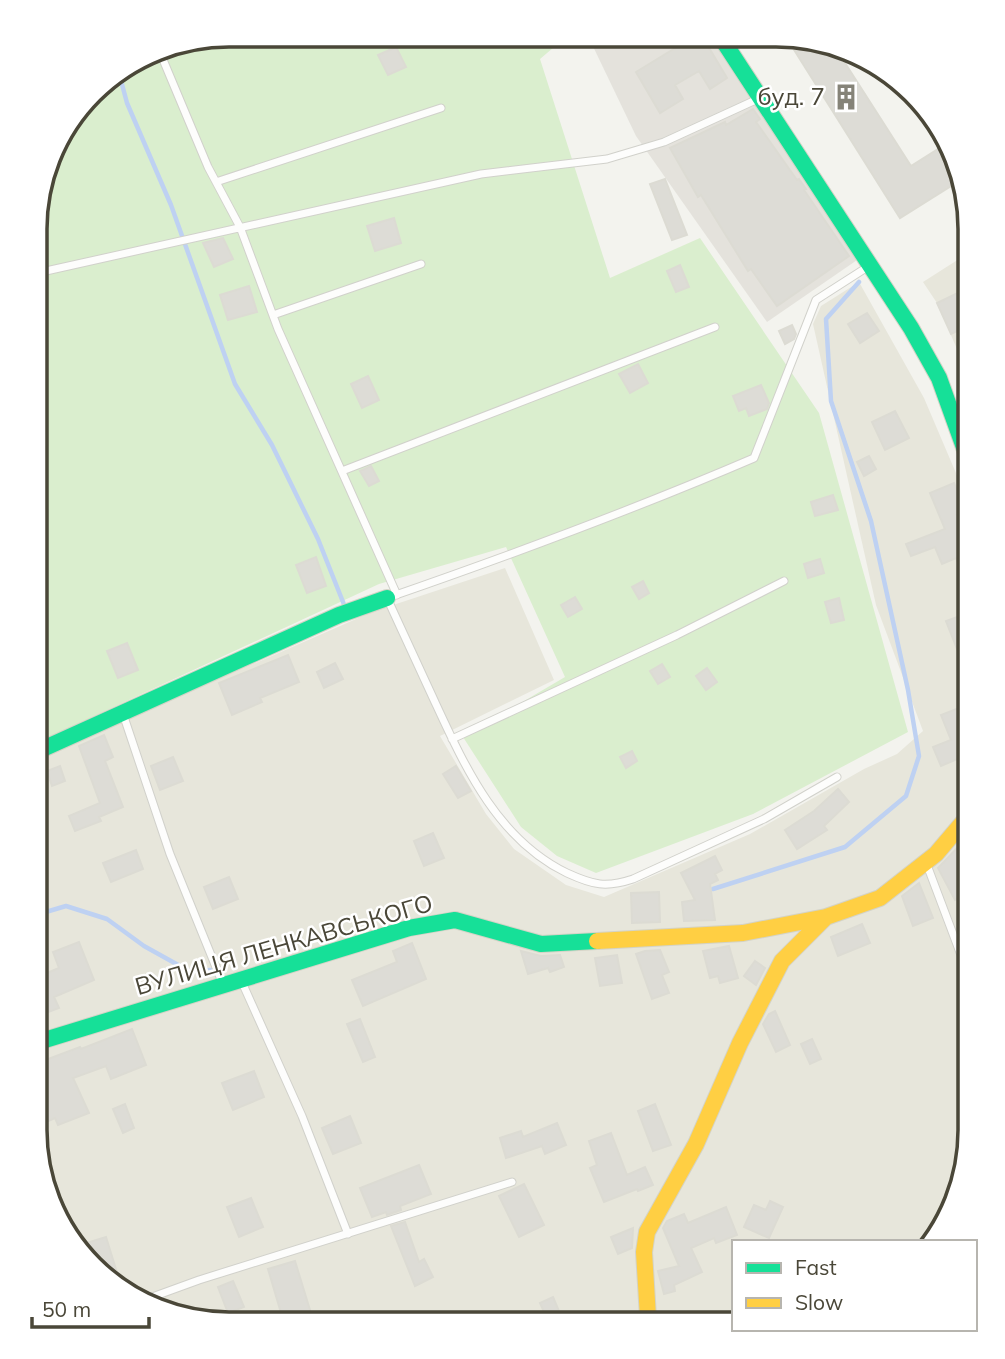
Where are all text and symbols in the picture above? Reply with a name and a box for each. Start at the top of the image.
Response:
place label: буд. 7 [758,81,825,111]
building icon: буд. 7 [831,82,861,112]
street label: ВУЛИЦЯ ЛЕНКАВСЬКОГО [131,887,436,1001]
legend [732,1240,977,1331]
text: Fast [795,1254,837,1280]
scale bar [32,1286,149,1330]
text: Slow [795,1289,843,1315]
text: 50 m [42,1296,91,1322]

